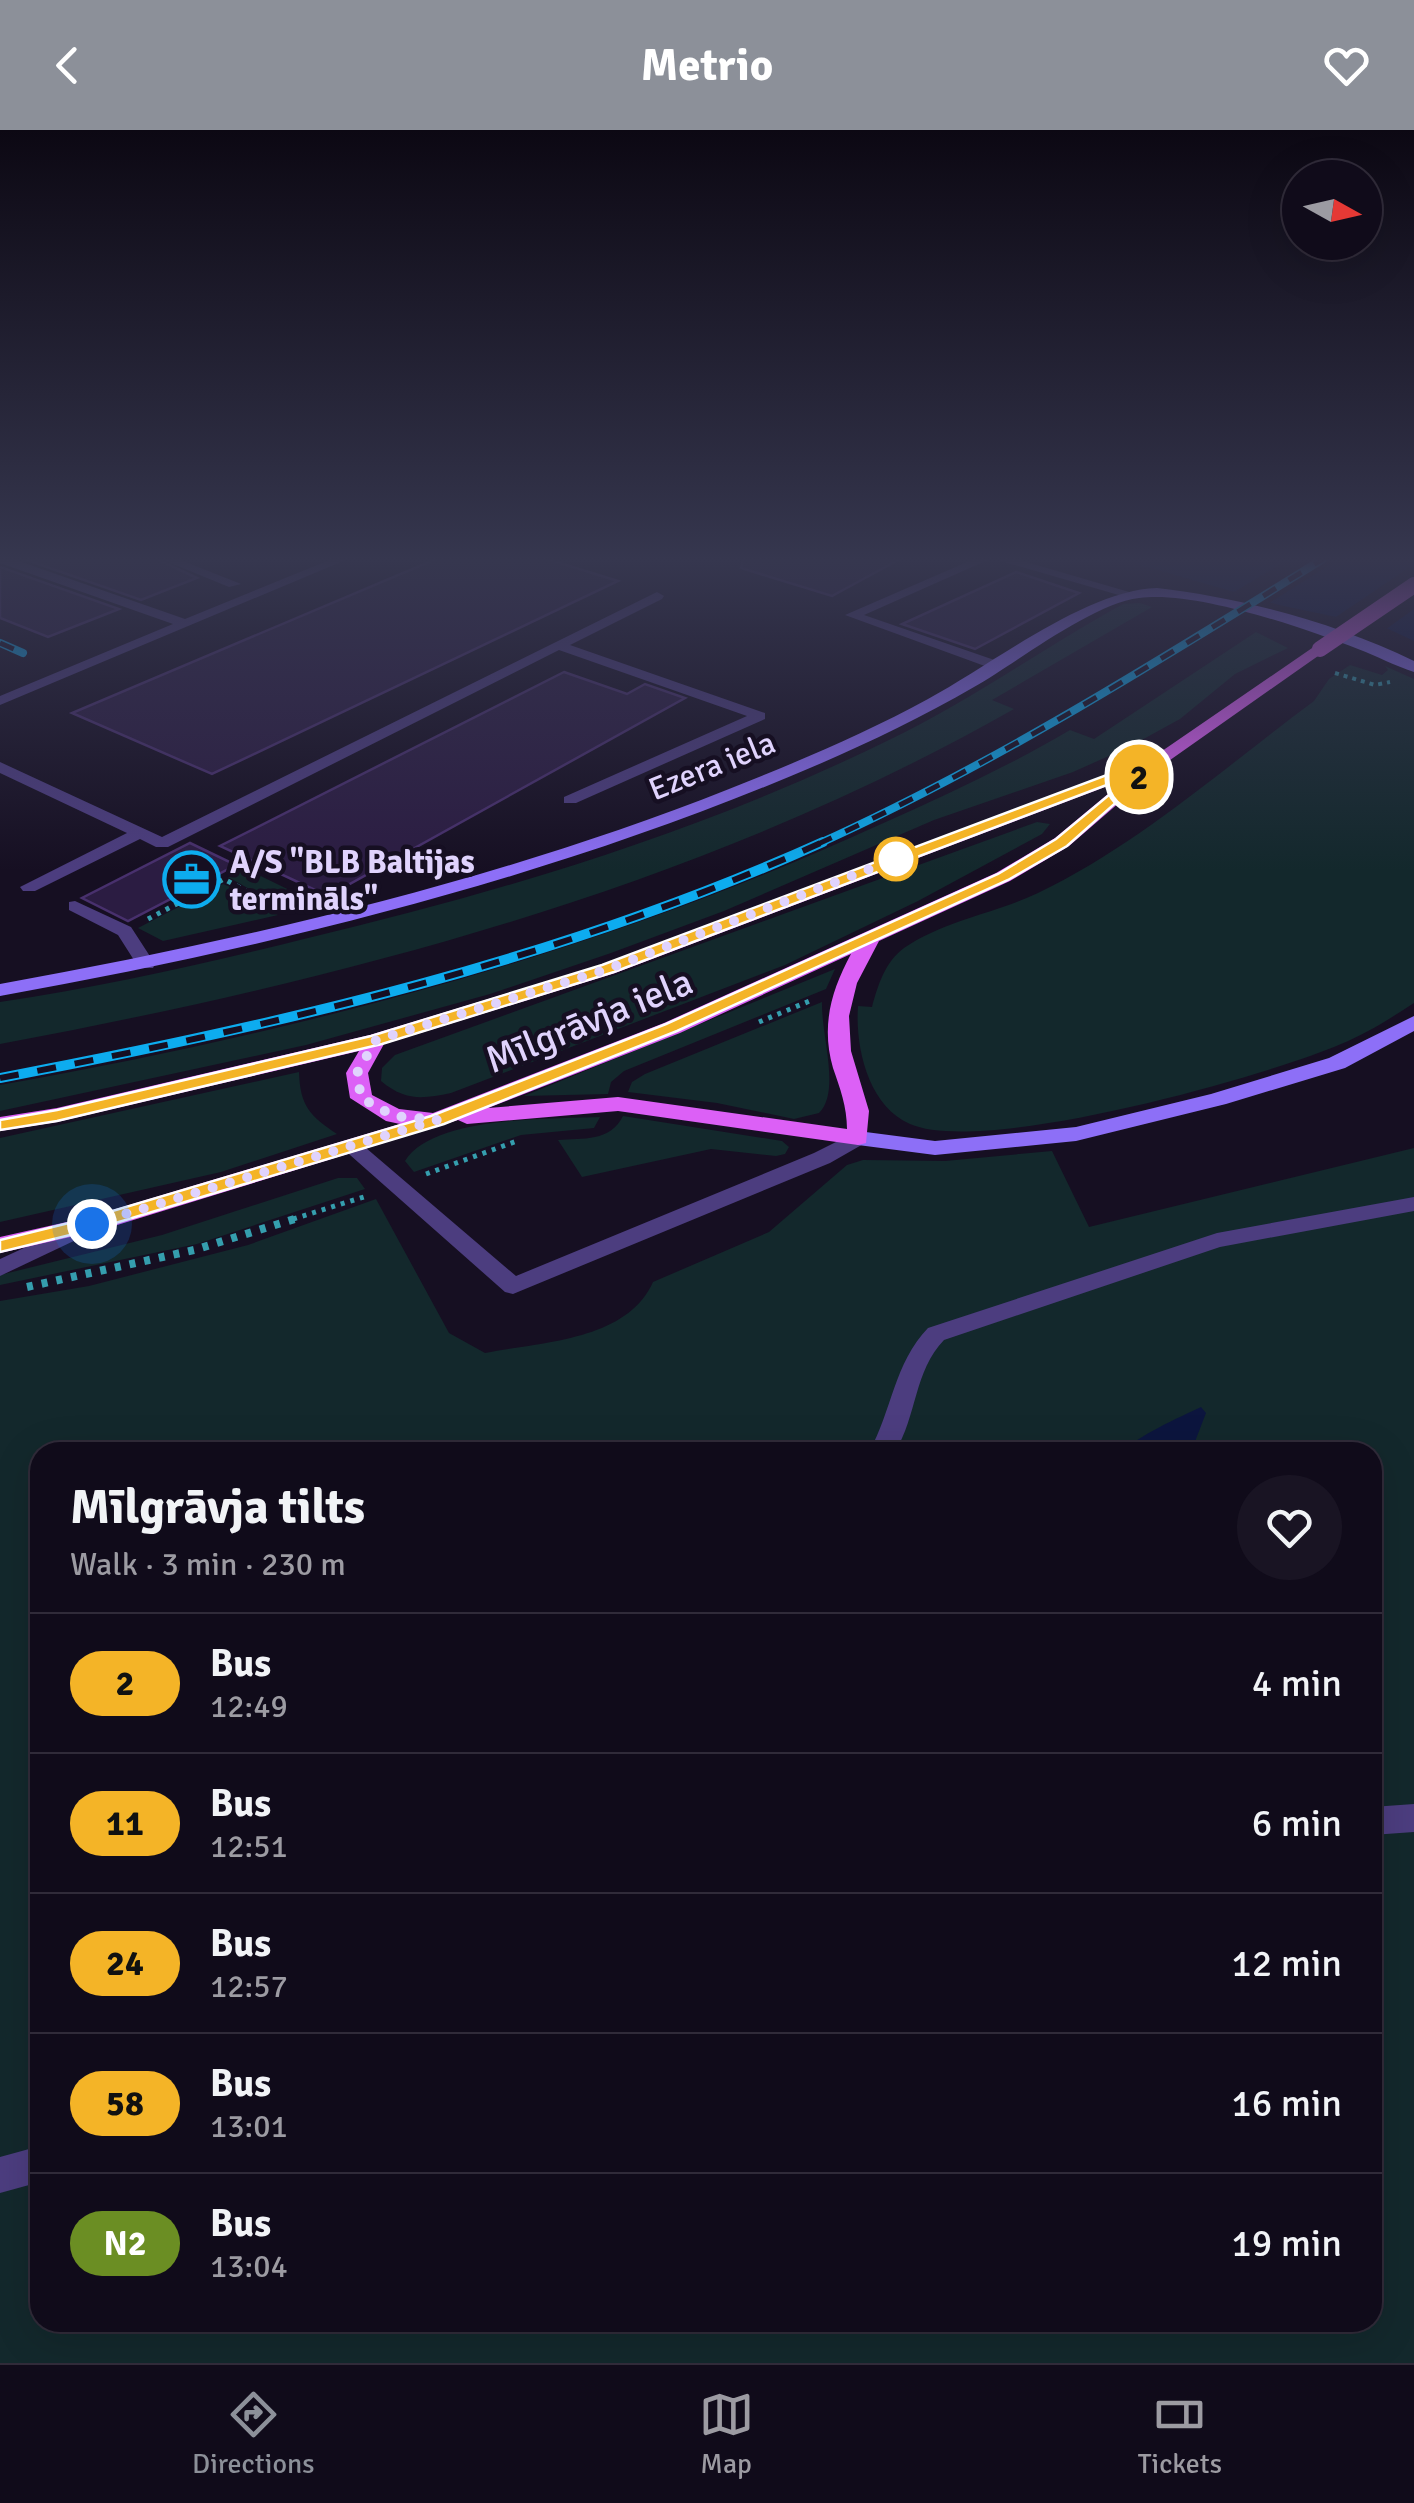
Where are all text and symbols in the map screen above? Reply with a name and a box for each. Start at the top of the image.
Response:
icon: back [40,38,95,93]
text: Metrio [641,38,773,93]
icon: heart [1319,38,1374,93]
north arrow [1282,160,1382,260]
map controls [1282,160,1382,260]
street label: Ezera iela [643,723,781,809]
line badge: 2 [1106,744,1172,810]
text: 2 [1130,756,1148,799]
unlabelled marker [875,838,917,880]
place label: A/S "BLB Baltijas termināls" [229,843,475,919]
office icon: A/S "BLB Baltijas termināls" [161,850,221,910]
street label: Mīlgrāvja iela [479,958,699,1084]
your location [67,1199,117,1249]
button: heart [1237,1475,1342,1580]
text: Mīlgrāvja tilts [70,1478,365,1537]
text: Walk · 3 min · 230 m [70,1545,346,1584]
text: Bus [210,1640,271,1687]
text: 4 min [1252,1660,1342,1707]
text: 2 [116,1662,134,1705]
text: 12:49 [210,1687,288,1726]
text: Bus [210,1780,271,1827]
text: 6 min [1252,1800,1342,1847]
text: 11 [106,1802,144,1845]
text: 12:51 [210,1827,288,1866]
text: Bus [210,1920,271,1967]
text: 12 min [1231,1940,1342,1987]
text: 24 [106,1942,144,1985]
text: 12:57 [210,1967,288,2006]
text: Bus [210,2060,271,2107]
text: 16 min [1231,2080,1342,2127]
text: 58 [106,2082,144,2125]
text: 13:01 [210,2107,288,2146]
text: Bus [210,2200,271,2247]
text: 19 min [1231,2220,1342,2267]
text: N2 [103,2222,147,2265]
text: 13:04 [210,2247,288,2286]
tab: Directions [192,2387,314,2481]
tab: Map [699,2387,754,2481]
tab: Tickets [1138,2387,1222,2481]

